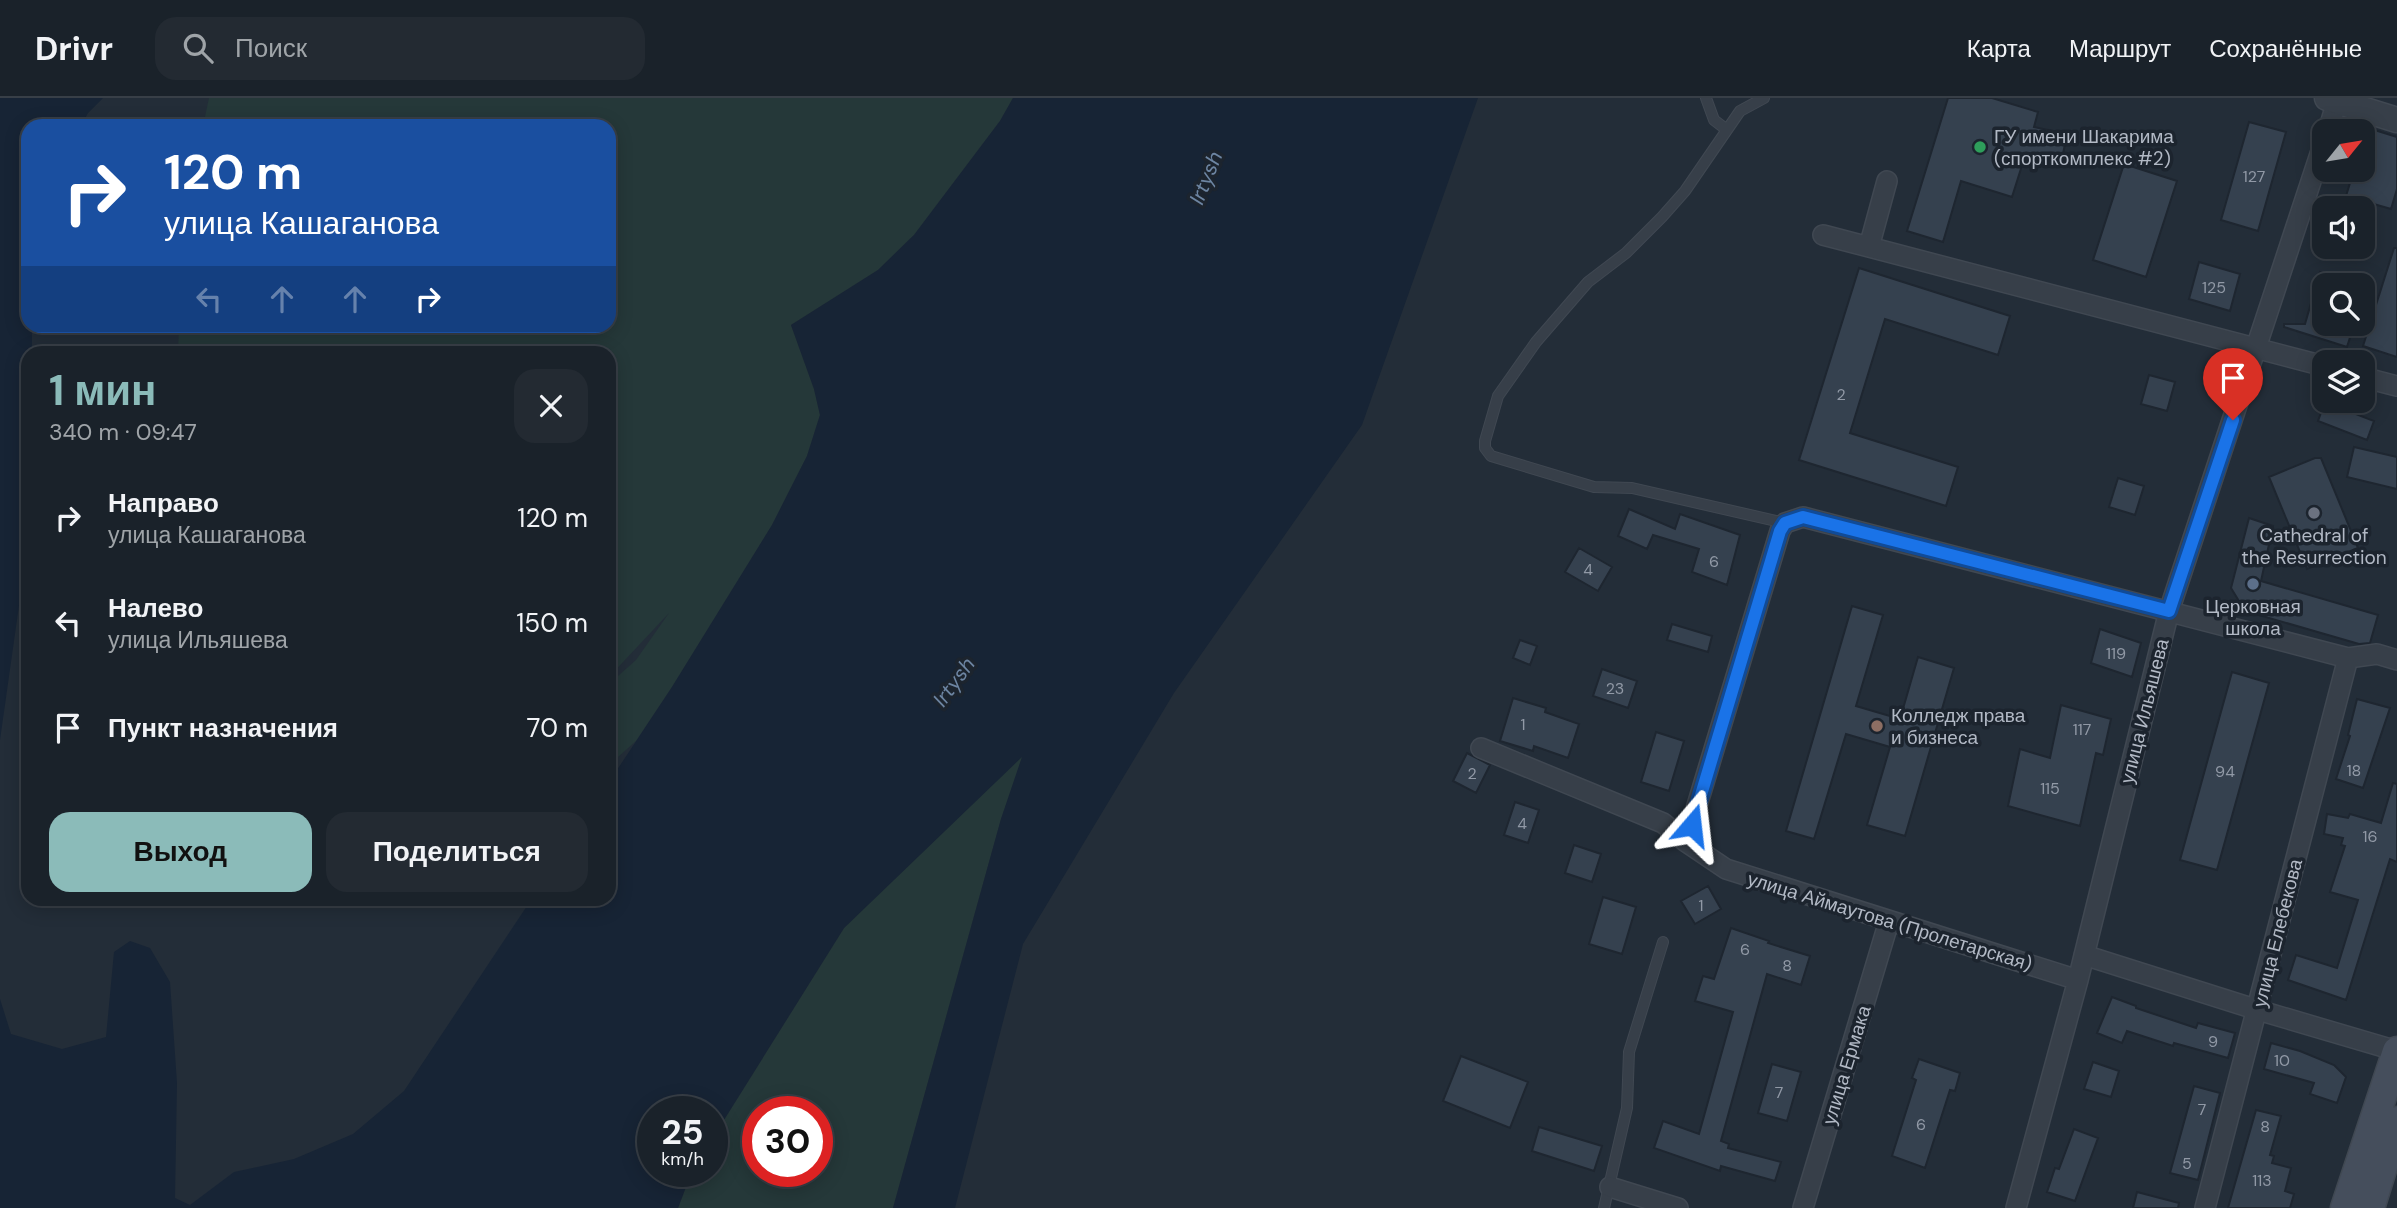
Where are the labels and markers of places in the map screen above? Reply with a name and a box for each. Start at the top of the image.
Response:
place label: ГУ имени Шакарима (спорткомплекс #2) [1994,124,2174,171]
marker: ГУ имени Шакарима (спорткомплекс #2) [1972,139,1988,155]
pin [2203,348,2263,420]
marker: Cathedral of the Resurrection [2306,505,2322,521]
place label: Cathedral of the Resurrection [2241,523,2387,570]
marker: Церковная школа [2245,576,2261,592]
place label: Церковная школа [2205,594,2301,641]
place label: Колледж права и бизнеса [1891,703,2026,750]
marker: Колледж права и бизнеса [1869,718,1885,734]

